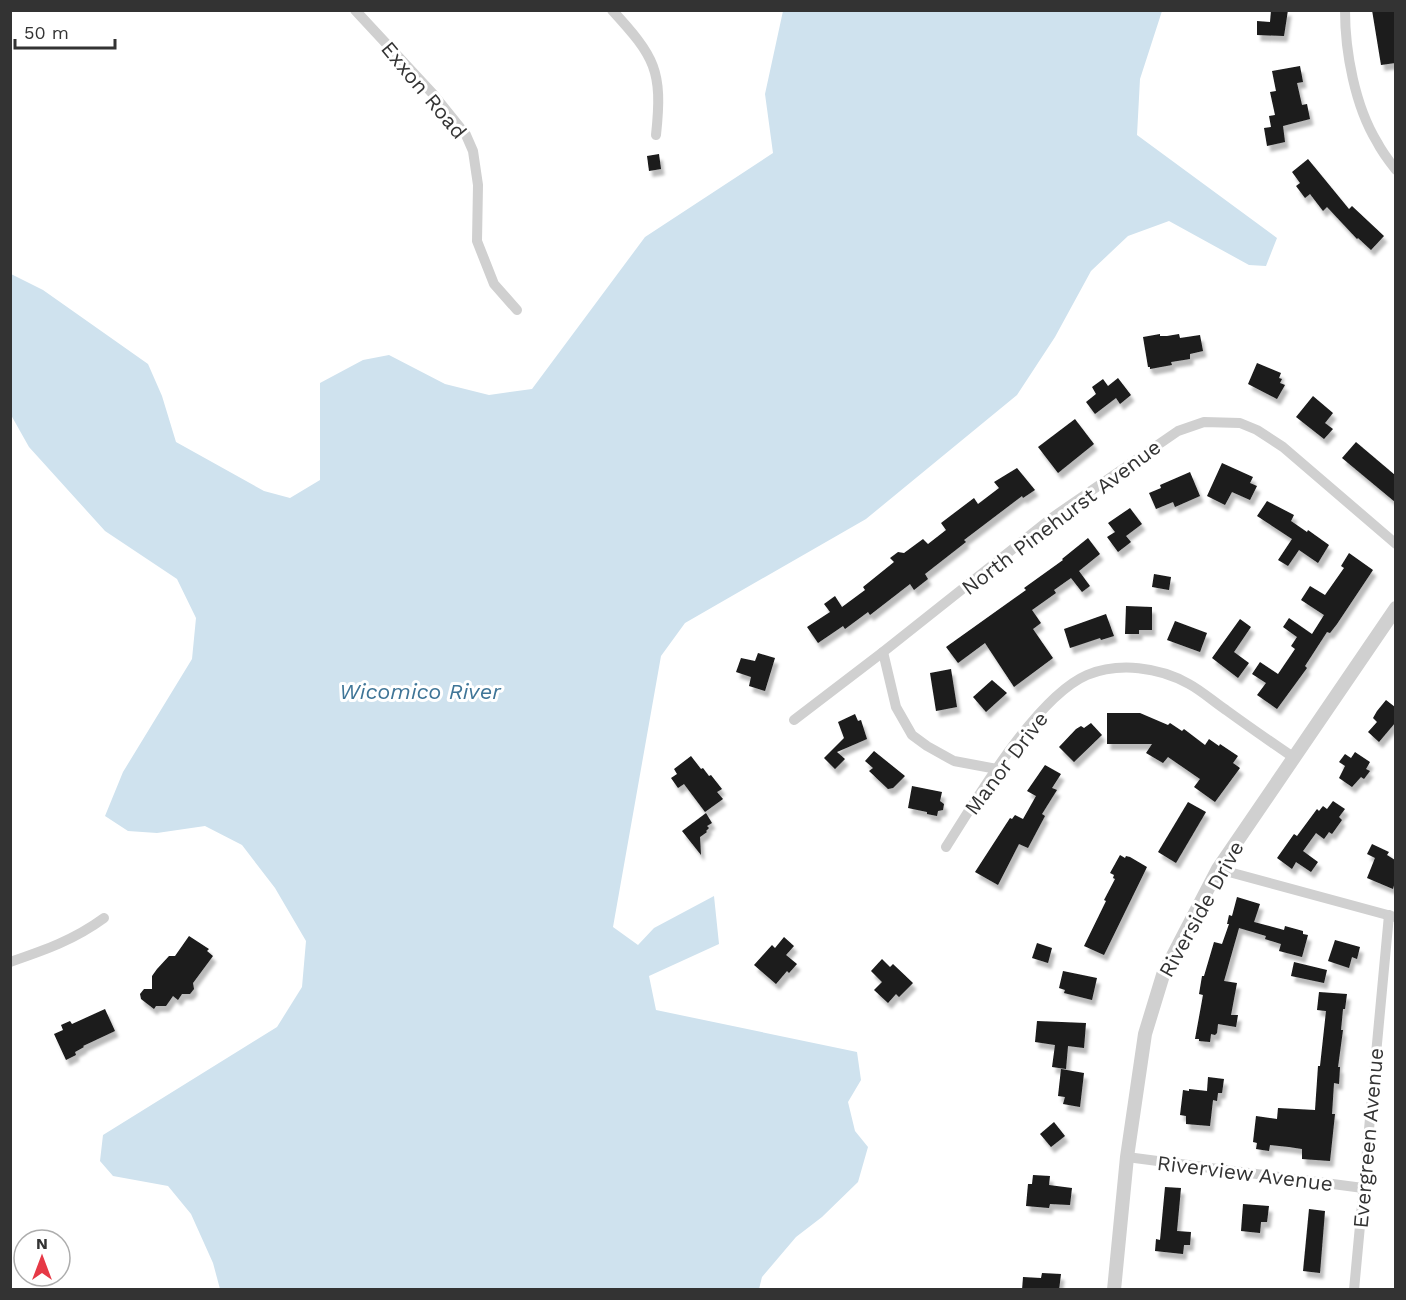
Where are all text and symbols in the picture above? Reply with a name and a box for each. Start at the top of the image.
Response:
scale bar [15,12,116,50]
text: 50 m [24,22,69,43]
street label: Exxon Road [376,36,472,144]
street label: North Pinehurst Avenue [957,434,1165,600]
water label: Wicomico River [339,679,502,704]
street label: Manor Drive [959,706,1053,820]
street label: Riverside Drive [1153,836,1249,982]
street label: Evergreen Avenue [1348,1047,1388,1229]
street label: Riverview Avenue [1156,1150,1334,1196]
north arrow [12,1228,72,1288]
text: N [36,1234,48,1253]

